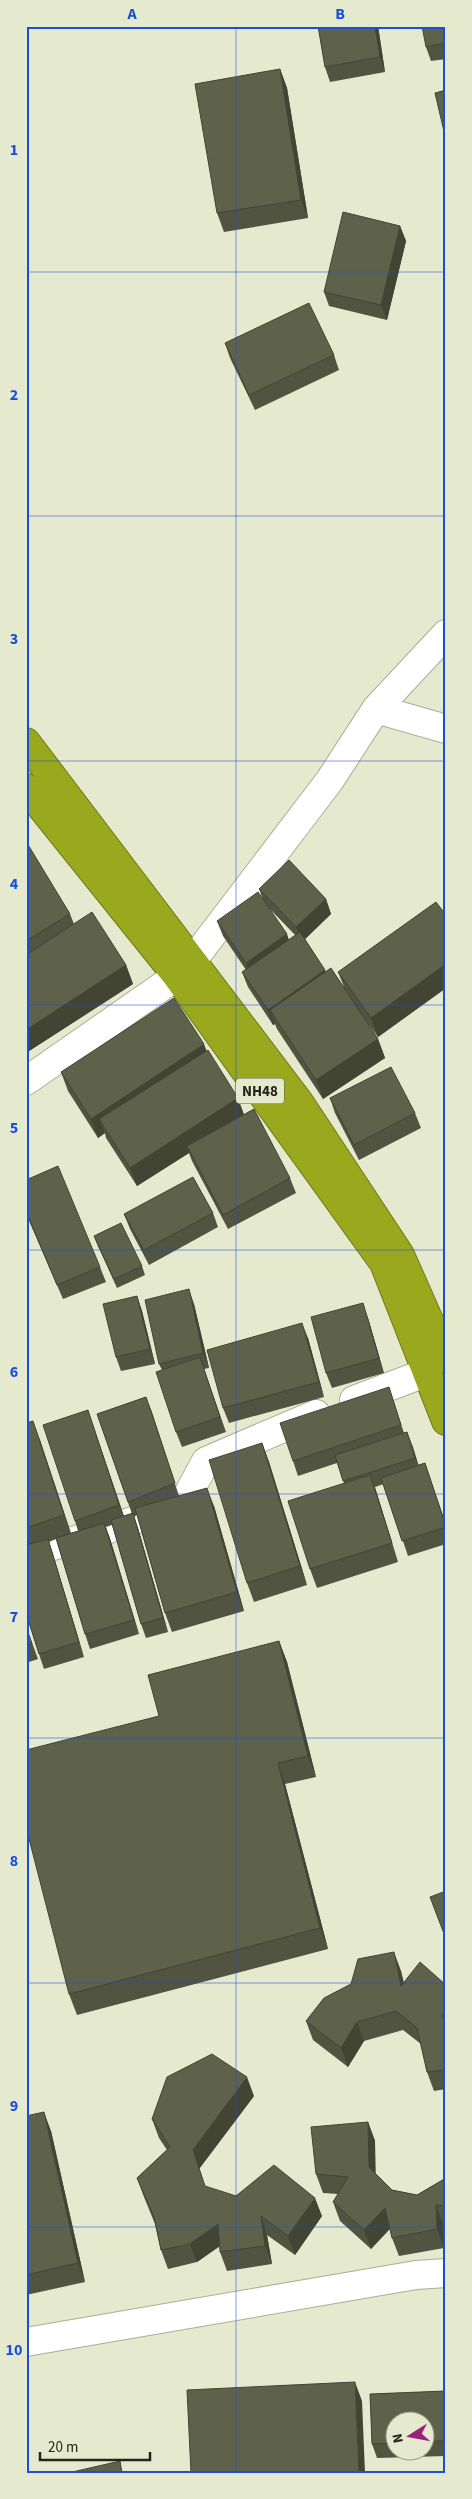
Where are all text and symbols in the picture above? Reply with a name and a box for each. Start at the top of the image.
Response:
text: A [126,3,137,25]
text: B [335,3,345,25]
text: 1 [10,139,18,161]
text: 2 [10,384,18,406]
text: 3 [10,628,18,650]
text: 4 [10,873,19,895]
road number: NH48 [236,1078,284,1104]
text: 5 [10,1117,18,1139]
text: 6 [10,1361,18,1383]
text: 7 [10,1606,18,1628]
text: 8 [10,1850,18,1872]
text: 9 [10,2095,18,2117]
text: 10 [6,2339,22,2361]
north arrow [384,2412,434,2462]
scale bar [40,2429,150,2461]
text: N [388,2432,409,2445]
text: 20 m [48,2437,78,2458]

